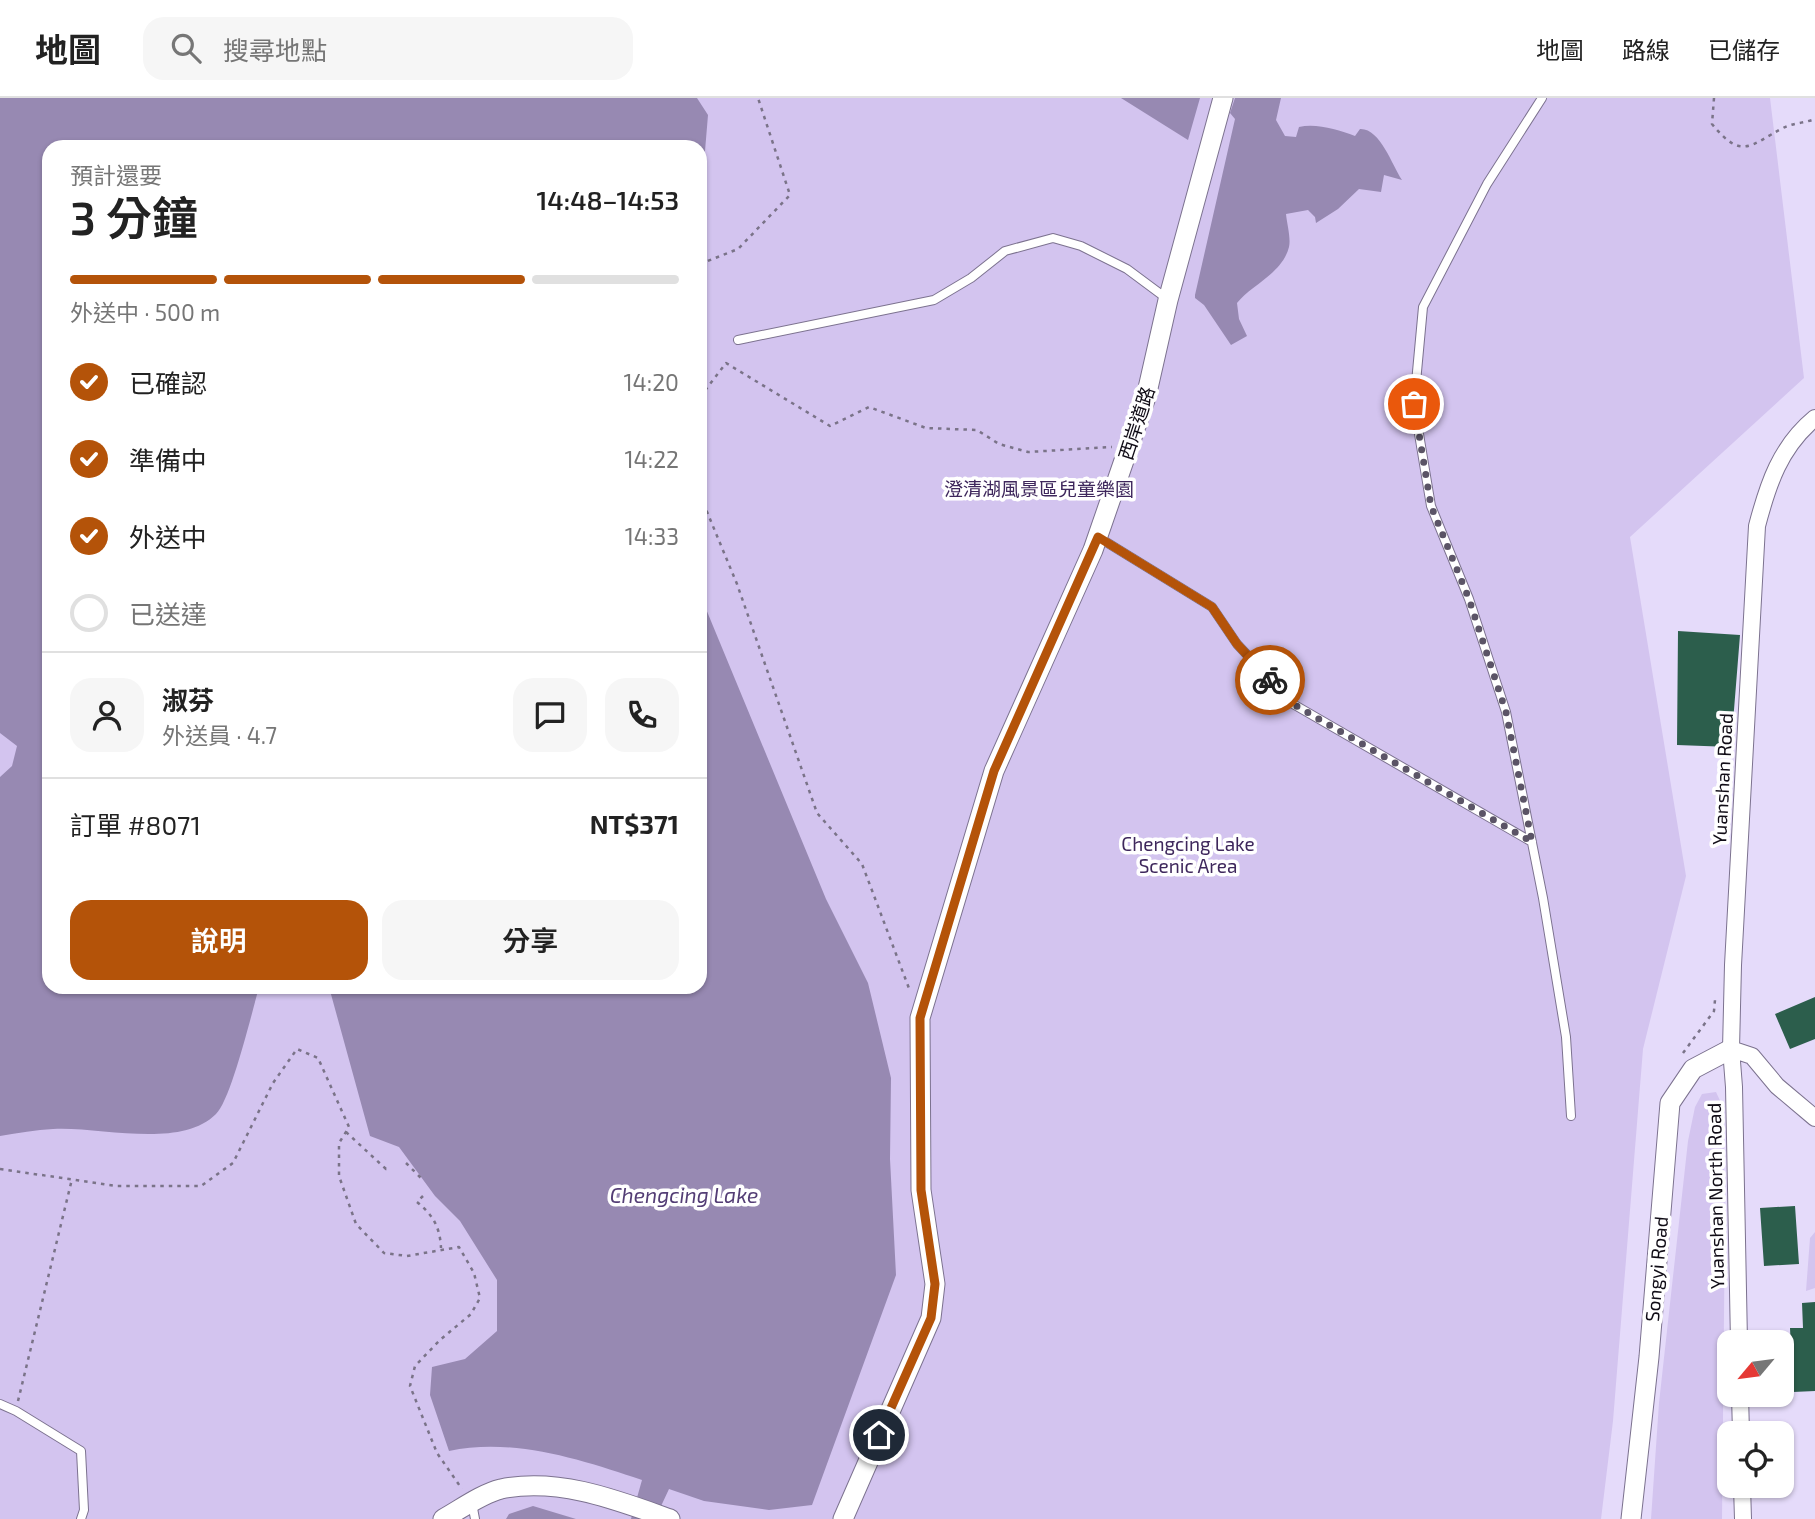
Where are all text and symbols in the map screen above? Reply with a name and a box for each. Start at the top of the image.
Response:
search box [143,17,633,80]
text: 地圖 [35,29,101,69]
icon: search [167,29,205,67]
text: 搜尋地點 [223,34,327,65]
text: 地圖 [1536,35,1584,64]
text: 路線 [1622,35,1670,64]
text: 已儲存 [1708,35,1780,64]
text: 預計還要 [70,161,162,189]
text: 14:48–14:53 [536,184,679,215]
text: 3 分鐘 [70,189,198,244]
text: 外送中 · 500 m [70,298,220,326]
icon: check [70,363,108,401]
text: 已確認 [129,367,207,398]
text: 14:20 [623,368,679,396]
pin [1384,374,1444,434]
street label: 西岸道路 [1113,383,1159,463]
icon: bag [1395,385,1433,423]
icon: check [70,440,108,478]
text: 準備中 [129,444,207,475]
text: 14:22 [624,445,679,473]
park label: 澄清湖風景區兒童樂園 [944,477,1134,500]
icon: check [70,517,108,555]
text: 外送中 [129,521,207,552]
text: 14:33 [625,522,679,550]
text: 已送達 [129,598,207,629]
courier [1235,645,1305,715]
icon: bike [1251,661,1289,699]
button: person [70,678,144,752]
button: chat [513,678,587,752]
button: phone [605,678,679,752]
text: 淑芬 [162,684,214,715]
street label: Yuanshan Road [1707,712,1737,846]
text: 外送員 · 4.7 [162,721,277,749]
text: NT$371 [590,808,679,839]
text: 訂單 #8071 [70,809,201,840]
park label: Chengcing Lake Scenic Area [1121,832,1255,877]
button: 說明 [70,900,368,980]
button: 分享 [382,900,679,980]
street label: Yuanshan North Road [1702,1103,1728,1289]
water label: Chengcing Lake [610,1182,758,1207]
street label: Songyi Road [1640,1215,1672,1323]
north arrow [1717,1330,1794,1407]
map controls [1717,1330,1794,1498]
pin [849,1405,909,1465]
icon: home [860,1416,898,1454]
button: locate [1717,1421,1794,1498]

